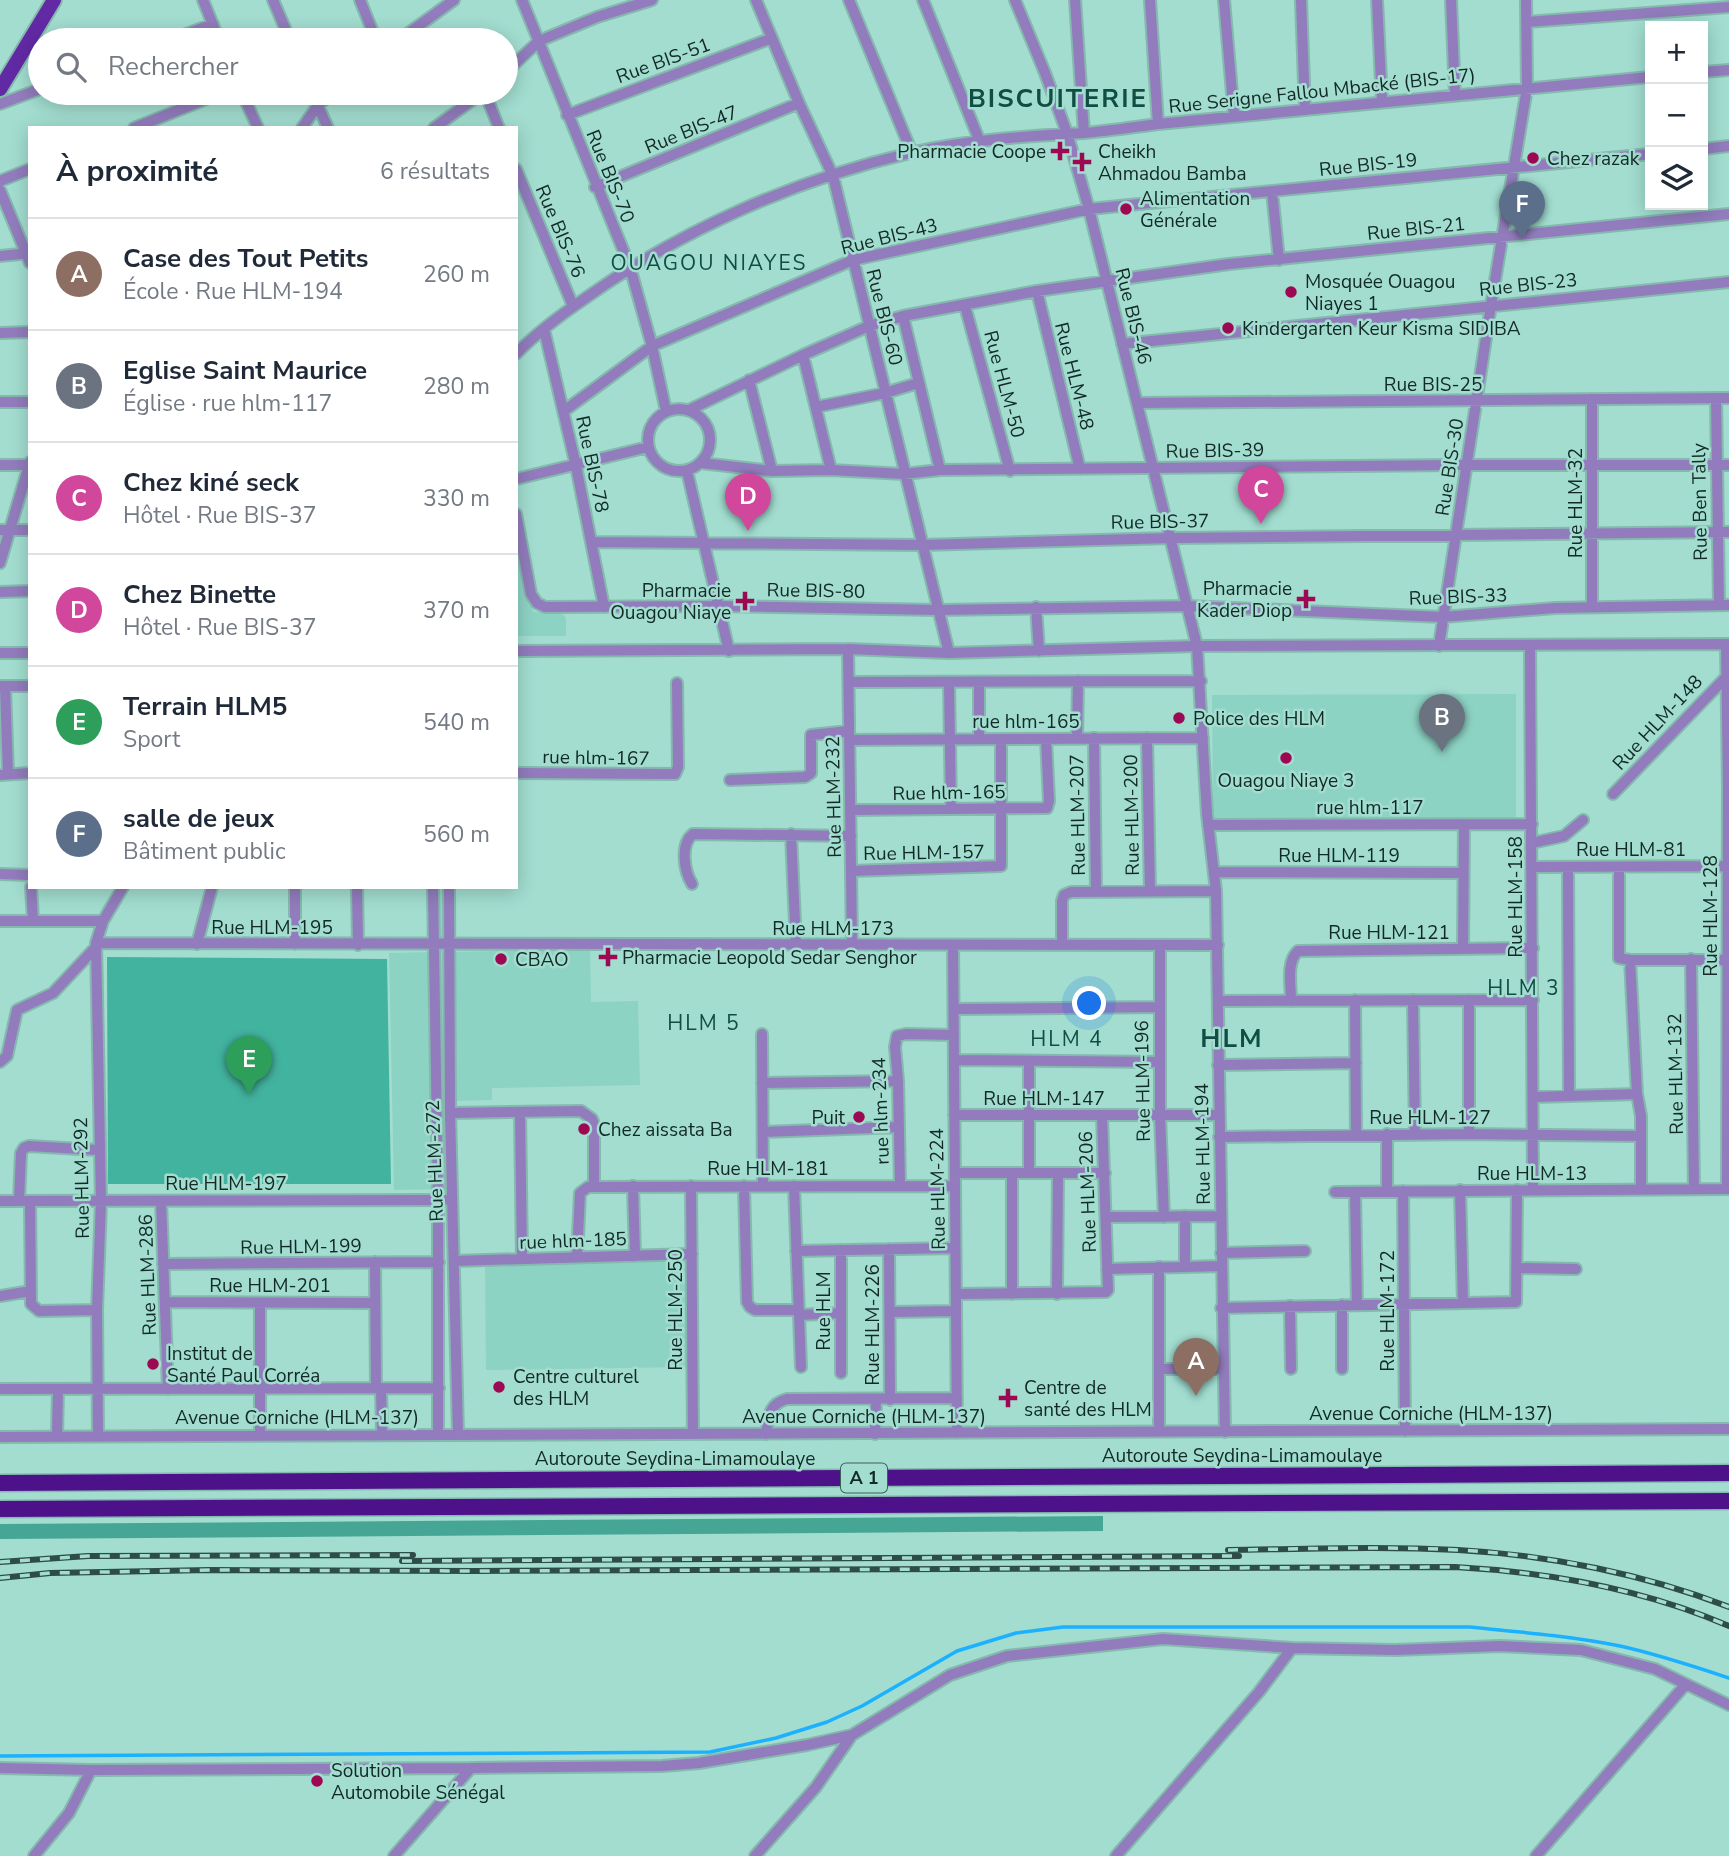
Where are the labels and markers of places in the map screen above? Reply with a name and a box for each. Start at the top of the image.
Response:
place label: Pharmacie Coope [897,139,1046,165]
place label: Cheikh Ahmadou Bamba [1098,139,1247,187]
marker: Pharmacie Coope [1052,143,1068,159]
place label: Chez razak [1547,146,1640,172]
marker: Chez razak [1525,150,1541,166]
marker: Cheikh Ahmadou Bamba [1072,152,1092,172]
pin: F [1499,181,1545,239]
place label: Alimentation Générale [1140,186,1250,234]
marker: Alimentation Générale [1118,201,1134,217]
place label: Mosquée Ouagou Niayes 1 [1305,269,1455,317]
marker: Mosquée Ouagou Niayes 1 [1283,284,1299,300]
place label: Kindergarten Keur Kisma SIDIBA [1242,316,1521,342]
marker: Kindergarten Keur Kisma SIDIBA [1220,320,1236,336]
pin: C [1238,466,1284,524]
pin: D [725,473,771,531]
place label: Pharmacie Kader Diop [1197,576,1292,624]
place label: Pharmacie Ouagou Niaye [610,578,731,626]
marker: Pharmacie Kader Diop [1298,591,1314,607]
marker: Pharmacie Ouagou Niaye [737,593,753,609]
pin: B [1419,694,1465,752]
place label: Police des HLM [1193,706,1325,732]
marker: Police des HLM [1171,710,1187,726]
marker: Ouagou Niaye 3 [1278,750,1294,766]
place label: Ouagou Niaye 3 [1217,768,1355,794]
place label: Pharmacie Leopold Sedar Senghor [622,945,917,971]
place label: CBAO [515,947,569,973]
marker: Pharmacie Leopold Sedar Senghor [600,949,616,965]
marker: CBAO [493,951,509,967]
pin: E [226,1036,272,1094]
place label: Puit [811,1105,845,1131]
marker: Puit [851,1109,867,1125]
place label: Chez aissata Ba [598,1117,733,1143]
marker: Chez aissata Ba [576,1121,592,1137]
pin: A [1173,1338,1219,1396]
place label: Institut de Santé Paul Corréa [167,1341,320,1389]
marker: Institut de Santé Paul Corréa [145,1356,161,1372]
place label: Centre culturel des HLM [513,1364,639,1412]
place label: Centre de santé des HLM [1024,1375,1152,1423]
marker: Centre culturel des HLM [491,1379,507,1395]
marker: Centre de santé des HLM [998,1388,1018,1408]
place label: Solution Automobile Sénégal [331,1758,505,1806]
marker: Solution Automobile Sénégal [309,1773,325,1789]

